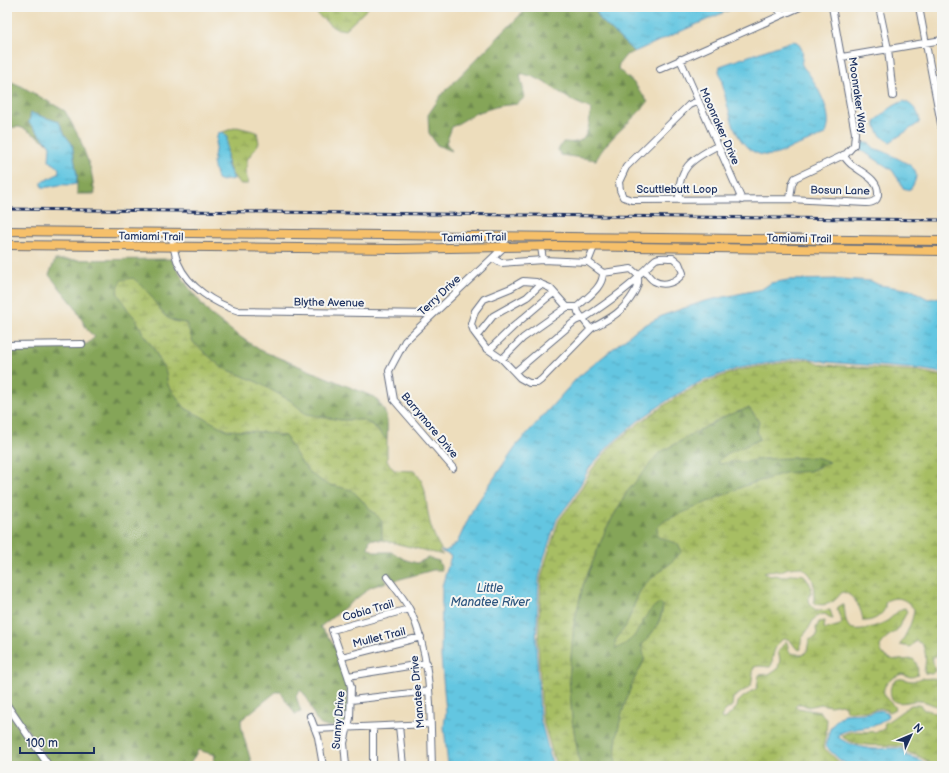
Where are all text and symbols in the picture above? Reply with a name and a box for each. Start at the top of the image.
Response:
street label: Moonraker Way [846,56,869,134]
street label: Moonraker Drive [697,86,742,167]
street label: Scuttlebutt Loop [636,183,718,196]
street label: Bosun Lane [810,183,870,198]
street label: Tamiami Trail [118,229,184,244]
street label: Tamiami Trail [441,230,507,245]
street label: Tamiami Trail [766,231,832,246]
street label: Terry Drive [415,272,464,318]
street label: Blythe Avenue [293,295,365,310]
street label: Barrymore Drive [398,390,461,461]
water label: Little Manatee River [450,581,531,610]
street label: Cobia Trail [341,597,395,624]
street label: Mullet Trail [351,625,407,650]
street label: Manatee Drive [408,655,427,729]
street label: Sunny Drive [329,690,348,750]
north arrow [891,715,931,755]
text: N [910,721,925,736]
scale bar [20,729,94,755]
text: 100 m [26,736,58,751]

